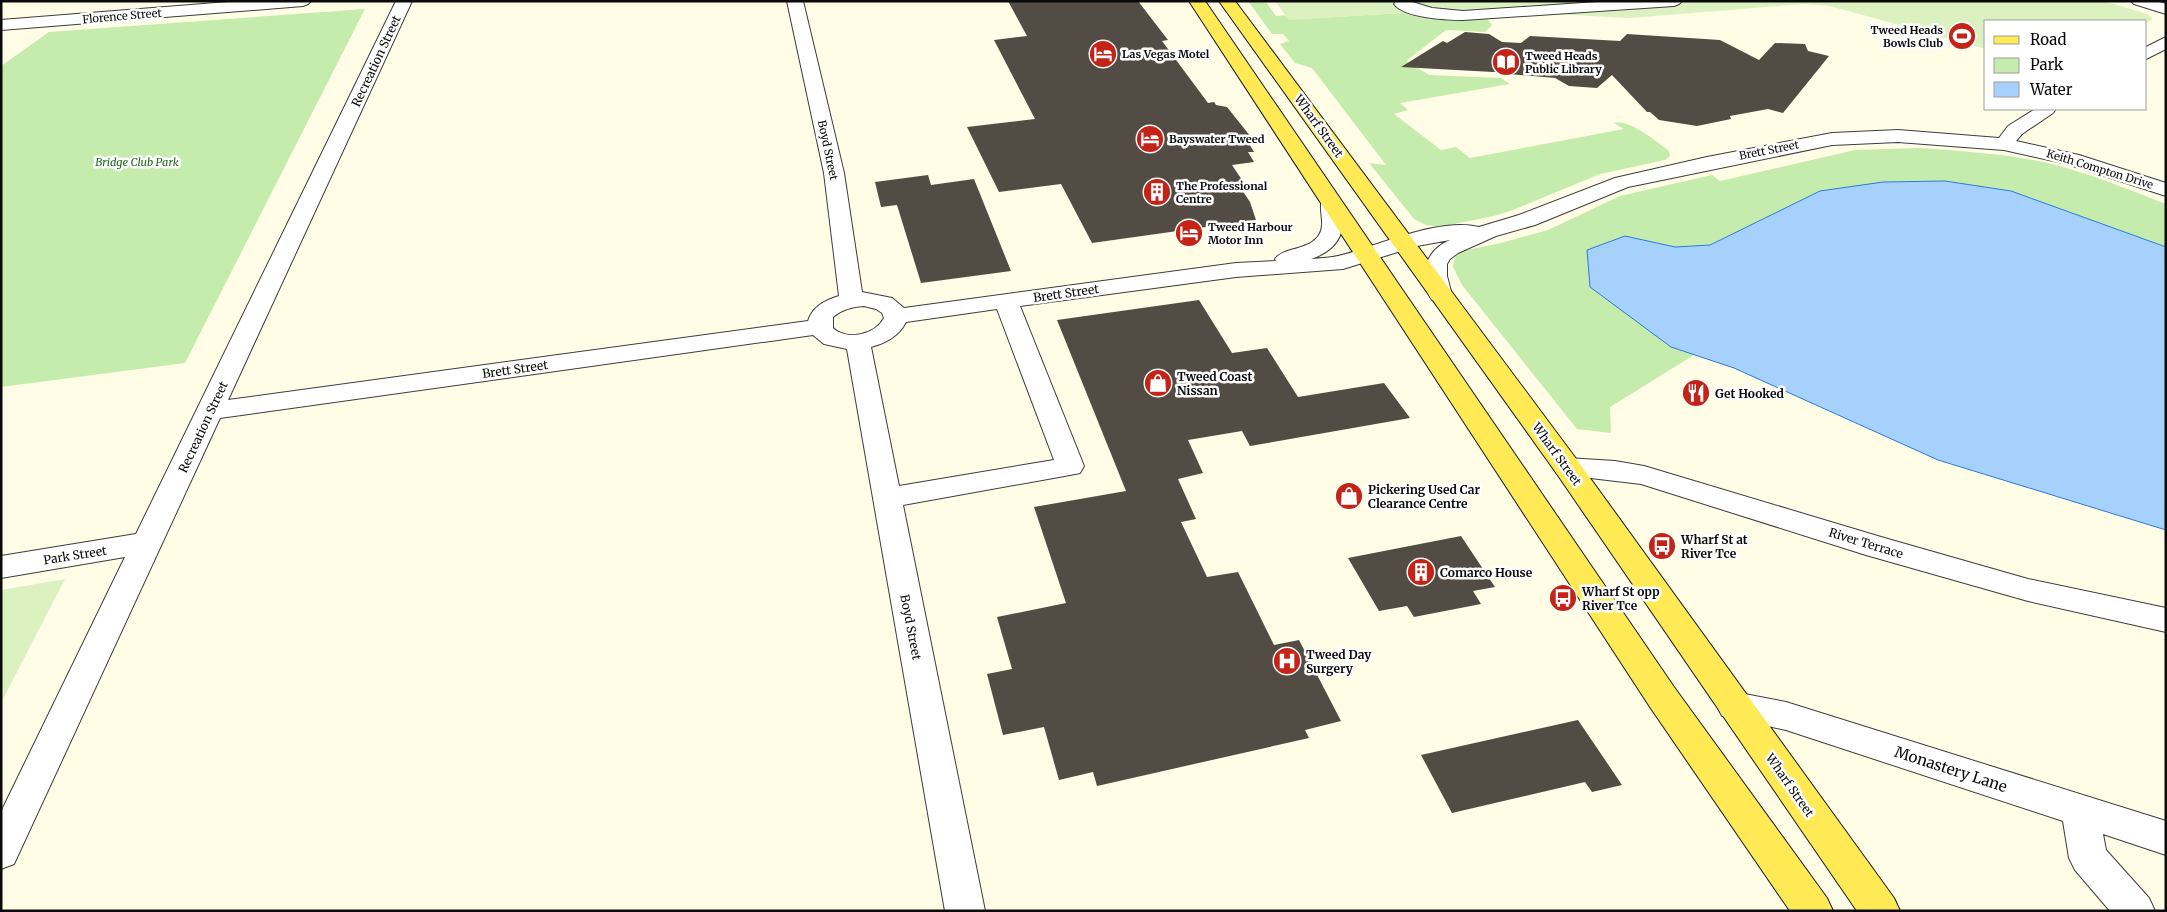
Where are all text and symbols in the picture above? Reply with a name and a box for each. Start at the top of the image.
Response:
street label: Florence Street [82,6,163,26]
street label: Recreation Street [348,13,404,109]
legend [1984,20,2147,110]
sports icon: Tweed Heads Bowls Club [1947,21,1977,51]
place label: Tweed Heads Bowls Club [1871,23,1943,50]
text: Road [2030,30,2066,49]
hotel icon: Las Vegas Motel [1088,39,1118,69]
place label: Las Vegas Motel [1122,47,1210,61]
library icon: Tweed Heads Public Library [1491,47,1521,77]
place label: Tweed Heads Public Library [1525,49,1602,76]
text: Park [2030,55,2064,74]
text: Water [2029,80,2073,99]
street label: Wharf Street [1291,91,1347,160]
street label: Boyd Street [815,119,841,182]
hotel icon: Bayswater Tweed [1135,124,1165,154]
place label: Bayswater Tweed [1169,132,1265,146]
street label: Brett Street [1738,137,1801,163]
street label: Keith Compton Drive [2045,146,2155,192]
park label: Bridge Club Park [95,155,179,169]
building icon: The Professional Centre [1142,177,1172,207]
place label: The Professional Centre [1176,179,1268,206]
hotel icon: Tweed Harbour Motor Inn [1174,218,1204,248]
place label: Tweed Harbour Motor Inn [1208,220,1293,247]
street label: Brett Street [1032,281,1100,305]
street label: Brett Street [481,357,549,381]
shop icon: Tweed Coast Nissan [1143,368,1173,398]
place label: Tweed Coast Nissan [1177,369,1253,398]
restaurant icon: Get Hooked [1681,378,1711,408]
street label: Recreation Street [175,379,231,475]
place label: Get Hooked [1715,386,1784,401]
street label: Wharf Street [1529,419,1585,488]
shop icon: Pickering Used Car Clearance Centre [1334,481,1364,511]
place label: Pickering Used Car Clearance Centre [1368,482,1480,511]
street label: River Terrace [1827,525,1905,561]
bus stop icon: Wharf St at River Tce [1647,531,1677,561]
place label: Wharf St at River Tce [1680,532,1748,561]
street label: Park Street [42,543,108,567]
building icon: Comarco House [1406,557,1436,587]
place label: Comarco House [1440,565,1533,580]
bus stop icon: Wharf St opp River Tce [1548,583,1578,613]
place label: Wharf St opp River Tce [1581,584,1660,613]
street label: Boyd Street [897,593,925,661]
hospital icon: Tweed Day Surgery [1272,646,1302,676]
place label: Tweed Day Surgery [1306,647,1372,676]
street label: Monastery Lane [1892,742,2010,796]
street label: Wharf Street [1762,750,1817,820]

